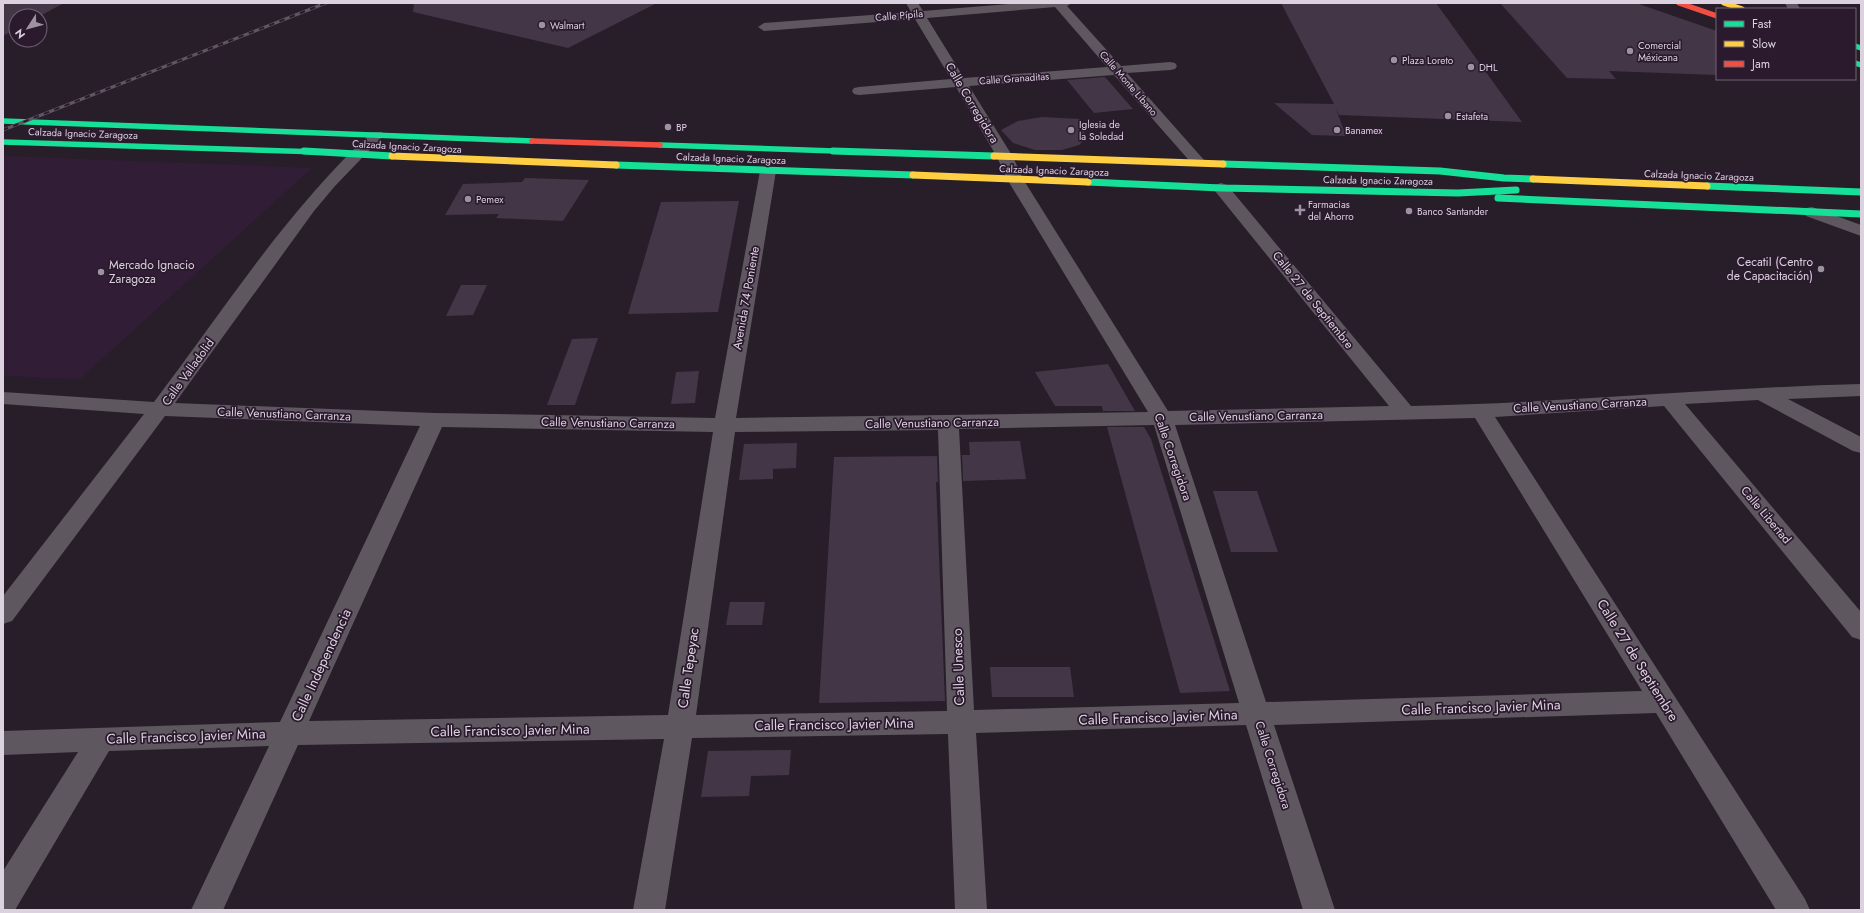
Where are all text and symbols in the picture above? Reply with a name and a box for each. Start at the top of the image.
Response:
street label: Calle Pípila [875,6,924,25]
north arrow [8,8,48,48]
legend [1716,8,1856,80]
text: Fast [1752,15,1771,33]
place label: Walmart [550,18,585,33]
marker: Walmart [537,20,547,30]
text: N [11,26,29,42]
text: Slow [1752,35,1777,53]
place label: Comercial Méxicana [1638,38,1681,65]
marker: Comercial Méxicana [1625,46,1635,56]
street label: Calle Monte Líbano [1096,47,1162,120]
place label: Plaza Loreto [1402,53,1454,68]
marker: Plaza Loreto [1389,55,1399,65]
text: Jam [1750,55,1770,73]
street label: Calle Corregidora [941,59,1003,147]
place label: DHL [1479,60,1498,75]
marker: DHL [1466,62,1476,72]
street label: Calle Granaditas [979,69,1049,88]
place label: Estafeta [1456,109,1488,124]
marker: Estafeta [1443,111,1453,121]
place label: Iglesia de la Soledad [1079,117,1124,144]
place label: BP [676,120,688,135]
marker: BP [663,122,673,132]
place label: Banamex [1345,123,1383,138]
street label: Calzada Ignacio Zaragoza [28,124,138,143]
marker: Iglesia de la Soledad [1066,125,1076,135]
marker: Banamex [1332,125,1342,135]
street label: Calzada Ignacio Zaragoza [352,136,462,157]
street label: Calzada Ignacio Zaragoza [676,149,786,168]
street label: Calzada Ignacio Zaragoza [999,161,1109,180]
street label: Calzada Ignacio Zaragoza [1644,166,1754,185]
street label: Calzada Ignacio Zaragoza [1323,172,1433,189]
place label: Pemex [476,192,504,207]
marker: Pemex [463,194,473,204]
place label: Farmacias del Ahorro [1308,197,1354,224]
place label: Banco Santander [1417,204,1489,219]
marker: Farmacias del Ahorro [1295,205,1305,215]
marker: Banco Santander [1404,206,1414,216]
street label: Avenida 74 Poniente [728,245,764,351]
street label: Calle 27 de Septiembre [1268,247,1358,353]
place label: CecatiI (Centro de Capacitación) [1727,253,1813,285]
place label: Mercado Ignacio Zaragoza [109,256,195,288]
marker: CecatiI (Centro de Capacitación) [1816,264,1826,274]
marker: Mercado Ignacio Zaragoza [96,267,106,277]
street label: Calle Valladolid [157,335,219,409]
street label: Calle Venustiano Carranza [1513,393,1647,417]
street label: Calle Venustiano Carranza [217,403,351,425]
street label: Calle Venustiano Carranza [1189,406,1323,426]
street label: Calle Corregidora [1150,411,1196,503]
street label: Calle Venustiano Carranza [541,413,675,433]
street label: Calle Venustiano Carranza [865,413,999,433]
street label: Calle Libertad [1736,482,1796,548]
street label: Calle 27 de Septiembre [1592,595,1684,725]
street label: Calle Independencia [286,605,356,725]
street label: Calle Tepeyac [672,626,704,710]
street label: Calle Unesco [947,628,969,706]
street label: Calle Francisco Javier Mina [1401,694,1561,720]
street label: Calle Francisco Javier Mina [1078,704,1238,730]
street label: Calle Francisco Javier Mina [754,713,914,735]
street label: Calle Francisco Javier Mina [430,719,590,741]
street label: Calle Corregidora [1250,719,1296,812]
street label: Calle Francisco Javier Mina [106,723,266,749]

